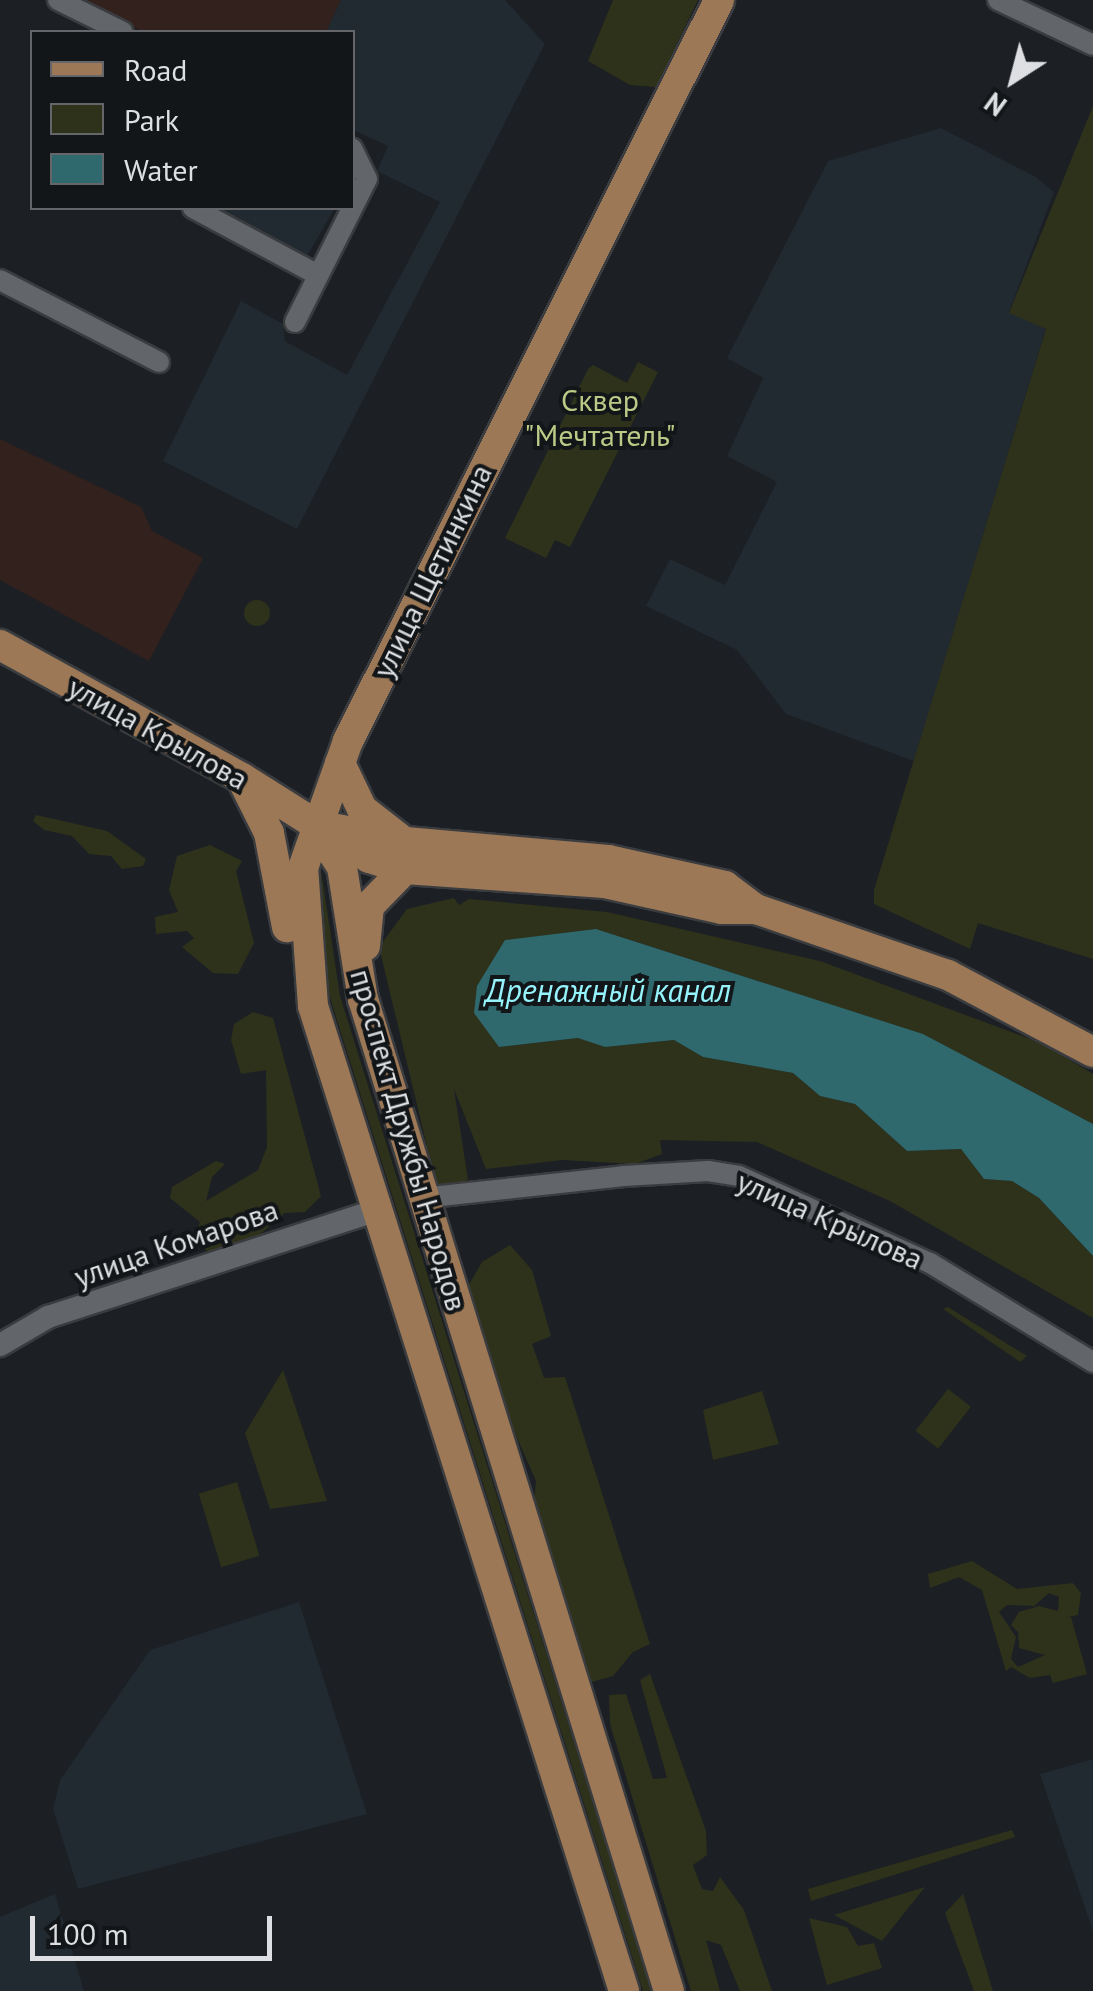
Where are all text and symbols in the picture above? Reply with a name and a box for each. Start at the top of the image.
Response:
legend [30,30,355,210]
north arrow [963,30,1063,130]
text: Road [124,50,188,89]
text: N [977,84,1013,125]
text: Park [124,100,179,139]
text: Water [124,150,198,189]
park label: Сквер "Мечтатель" [524,382,676,452]
street label: улица Щетинкина [365,458,499,684]
street label: улица Крылова [62,669,254,797]
street label: проспект Дружбы Народов [343,964,475,1316]
water label: Дренажный канал [485,971,731,1009]
street label: улица Крылова [731,1163,929,1277]
street label: улица Комарова [69,1191,283,1295]
scale bar [35,1896,278,1958]
text: 100 m [47,1914,128,1953]

